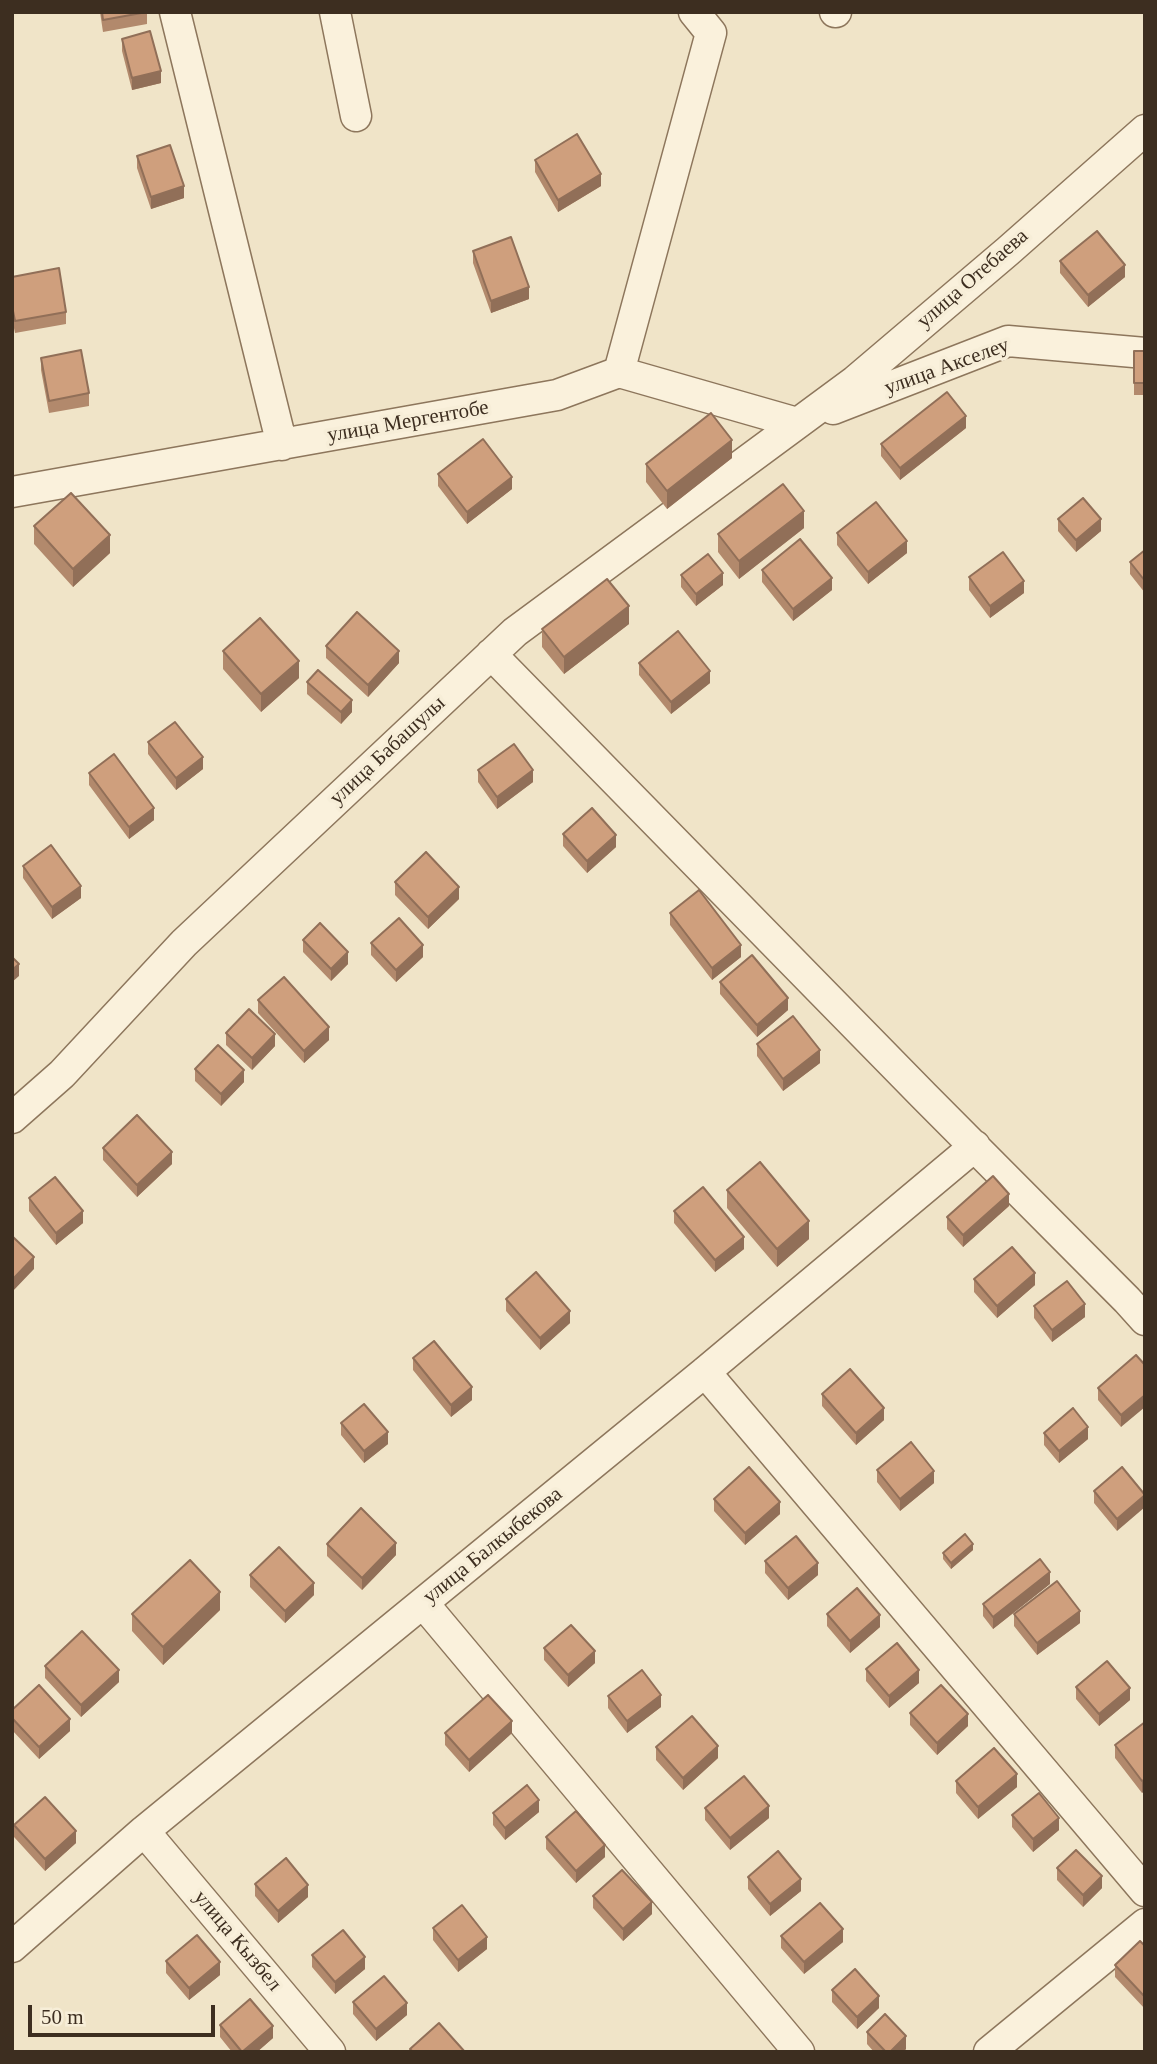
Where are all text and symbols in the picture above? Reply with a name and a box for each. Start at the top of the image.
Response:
street label: улица Отебаева [912,224,1034,334]
street label: улица Акселеу [881,333,1013,401]
street label: улица Мергентобе [325,395,491,449]
street label: улица Бабашулы [325,691,451,811]
street label: улица Балкыбекова [418,1482,568,1610]
street label: улица Кызбел [188,1886,286,1996]
scale bar [32,1990,219,2034]
text: 50 m [41,2005,84,2029]

